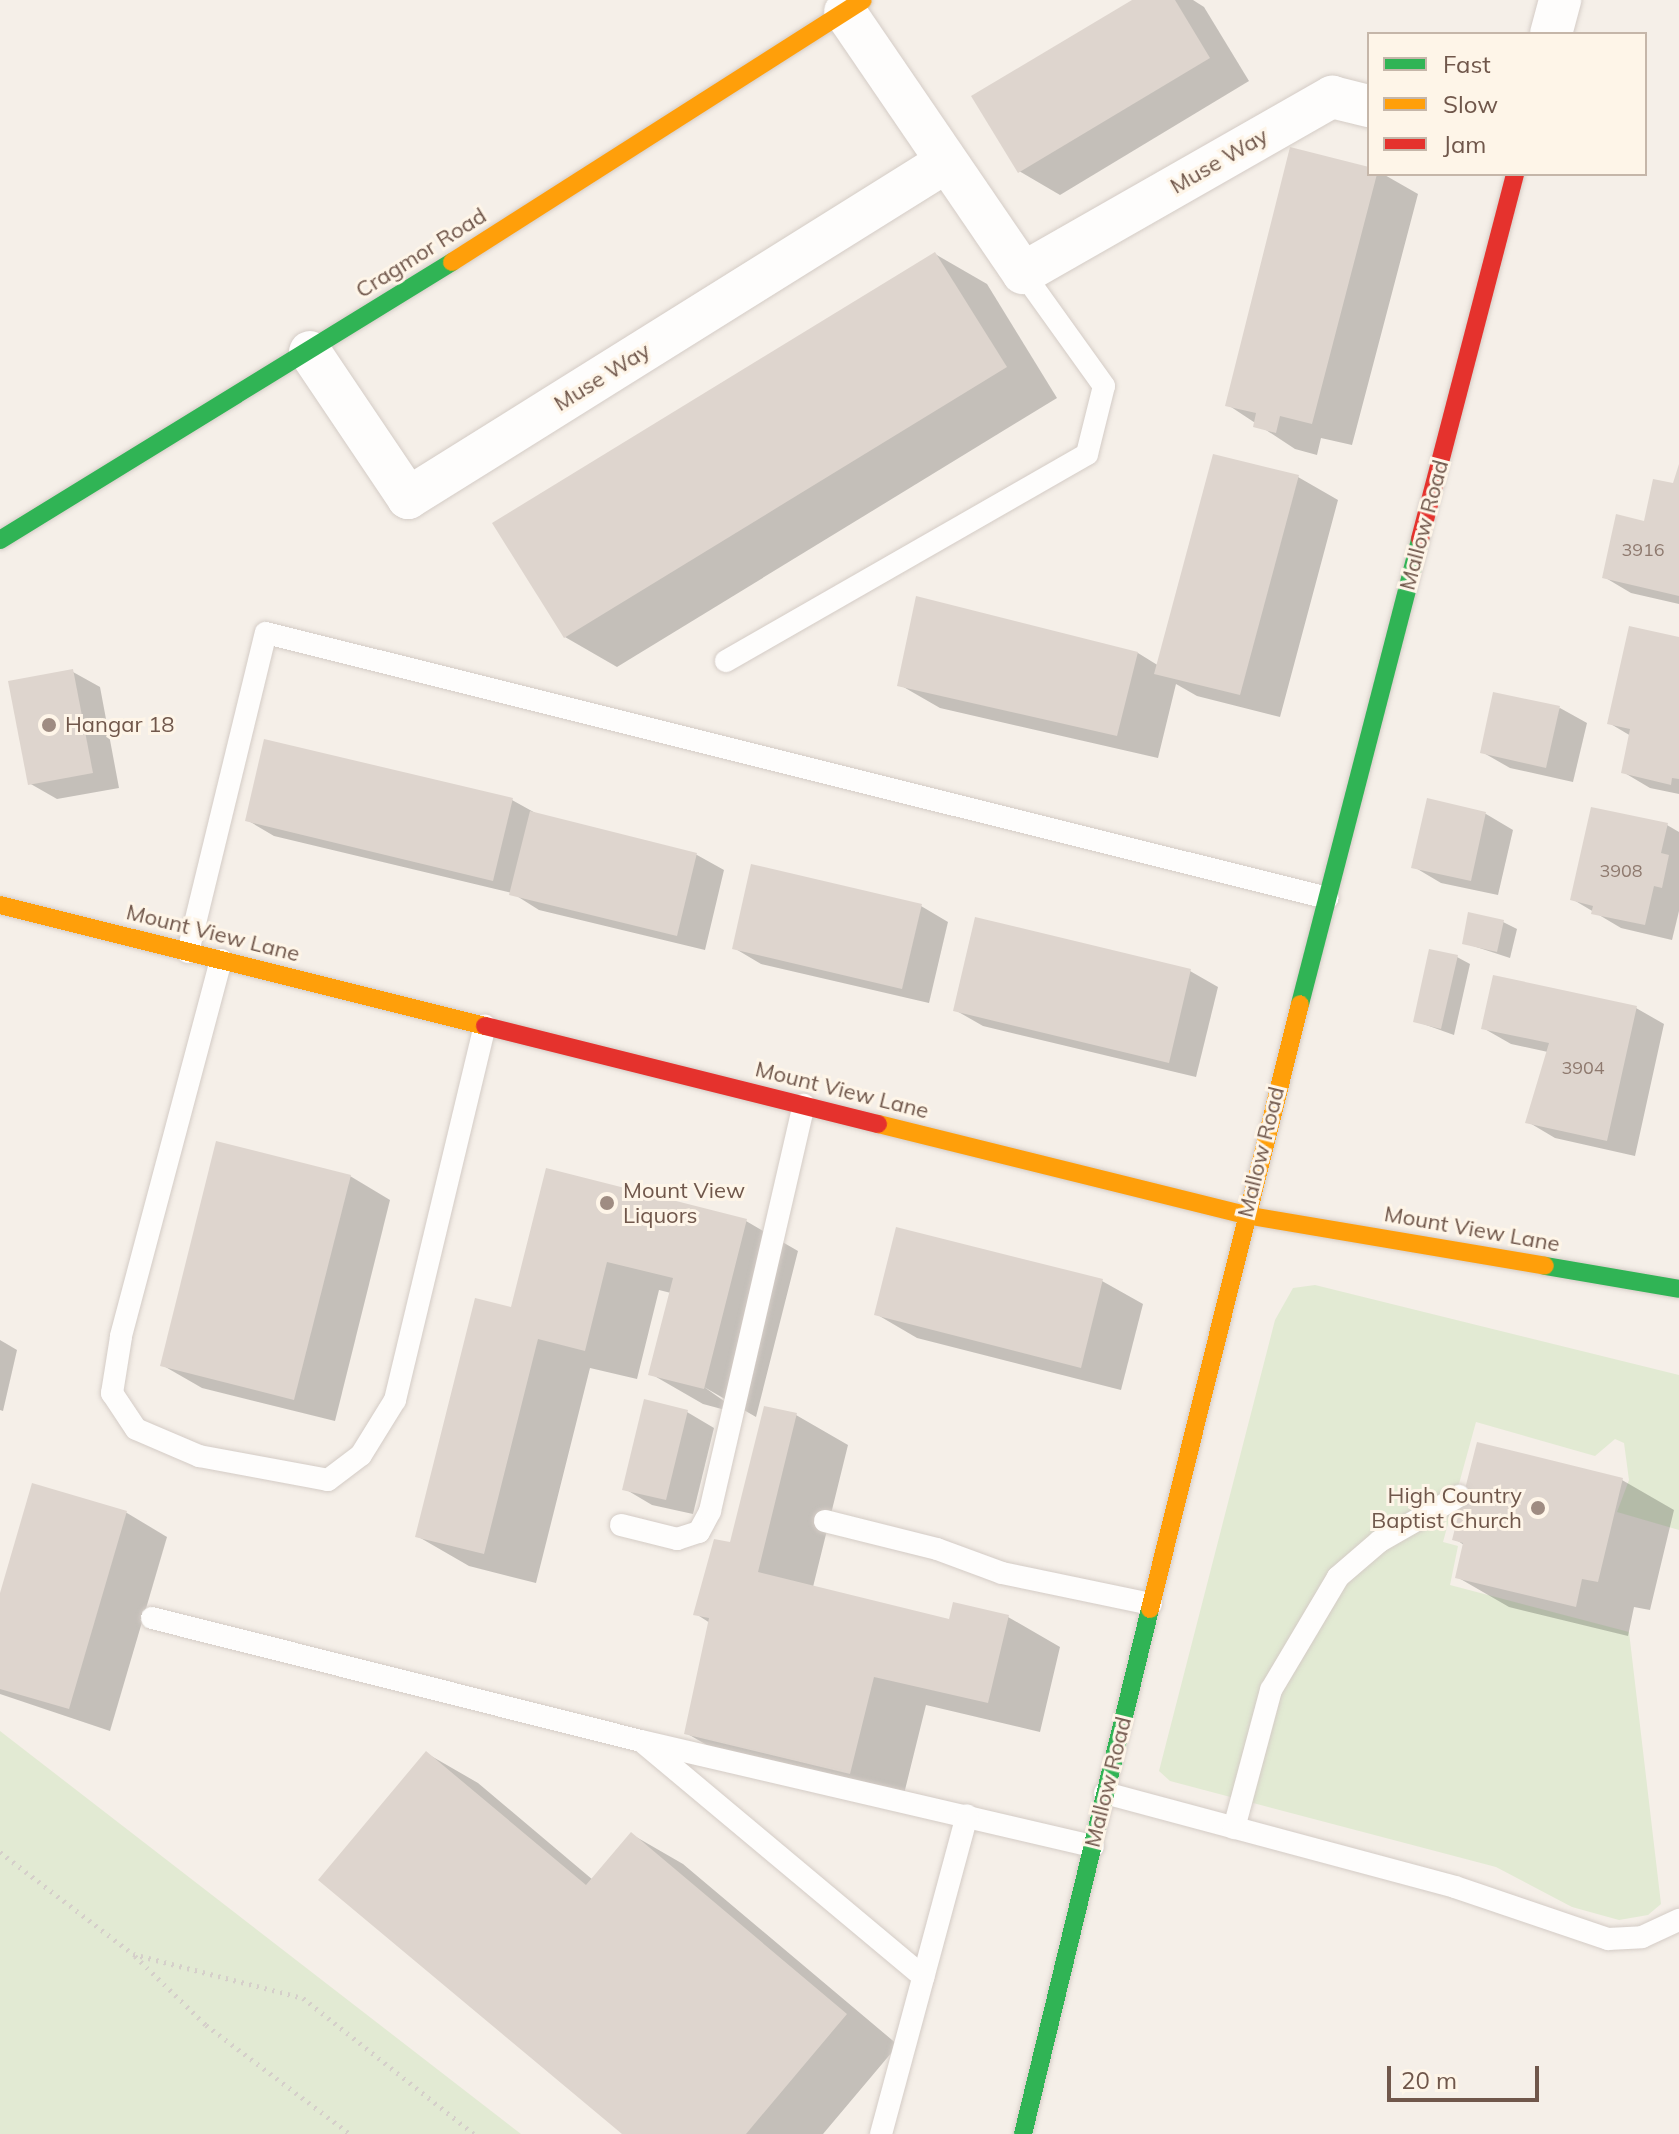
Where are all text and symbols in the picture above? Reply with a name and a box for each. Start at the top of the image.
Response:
legend [1367,32,1647,176]
text: Fast [1443,49,1491,79]
text: Slow [1443,89,1498,119]
street label: Muse Way [1166,123,1272,199]
text: Jam [1443,129,1486,159]
street label: Cragmor Road [351,202,491,304]
street label: Muse Way [549,337,655,417]
street label: Mallow Road [1394,457,1454,593]
house number: 3916 [1621,539,1665,561]
place label: Hangar 18 [65,712,175,738]
marker: Hangar 18 [40,716,58,734]
house number: 3908 [1599,860,1643,882]
street label: Mount View Lane [124,899,302,967]
street label: Mount View Lane [753,1056,931,1124]
house number: 3904 [1561,1057,1605,1079]
street label: Mallow Road [1232,1084,1290,1220]
place label: Mount View Liquors [623,1177,745,1228]
marker: Mount View Liquors [598,1194,616,1212]
street label: Mount View Lane [1382,1201,1562,1257]
place label: High Country Baptist Church [1371,1482,1522,1534]
marker: High Country Baptist Church [1529,1499,1547,1517]
street label: Mallow Road [1079,1714,1137,1850]
scale bar [1391,2050,1543,2100]
text: 20 m [1401,2065,1457,2095]

